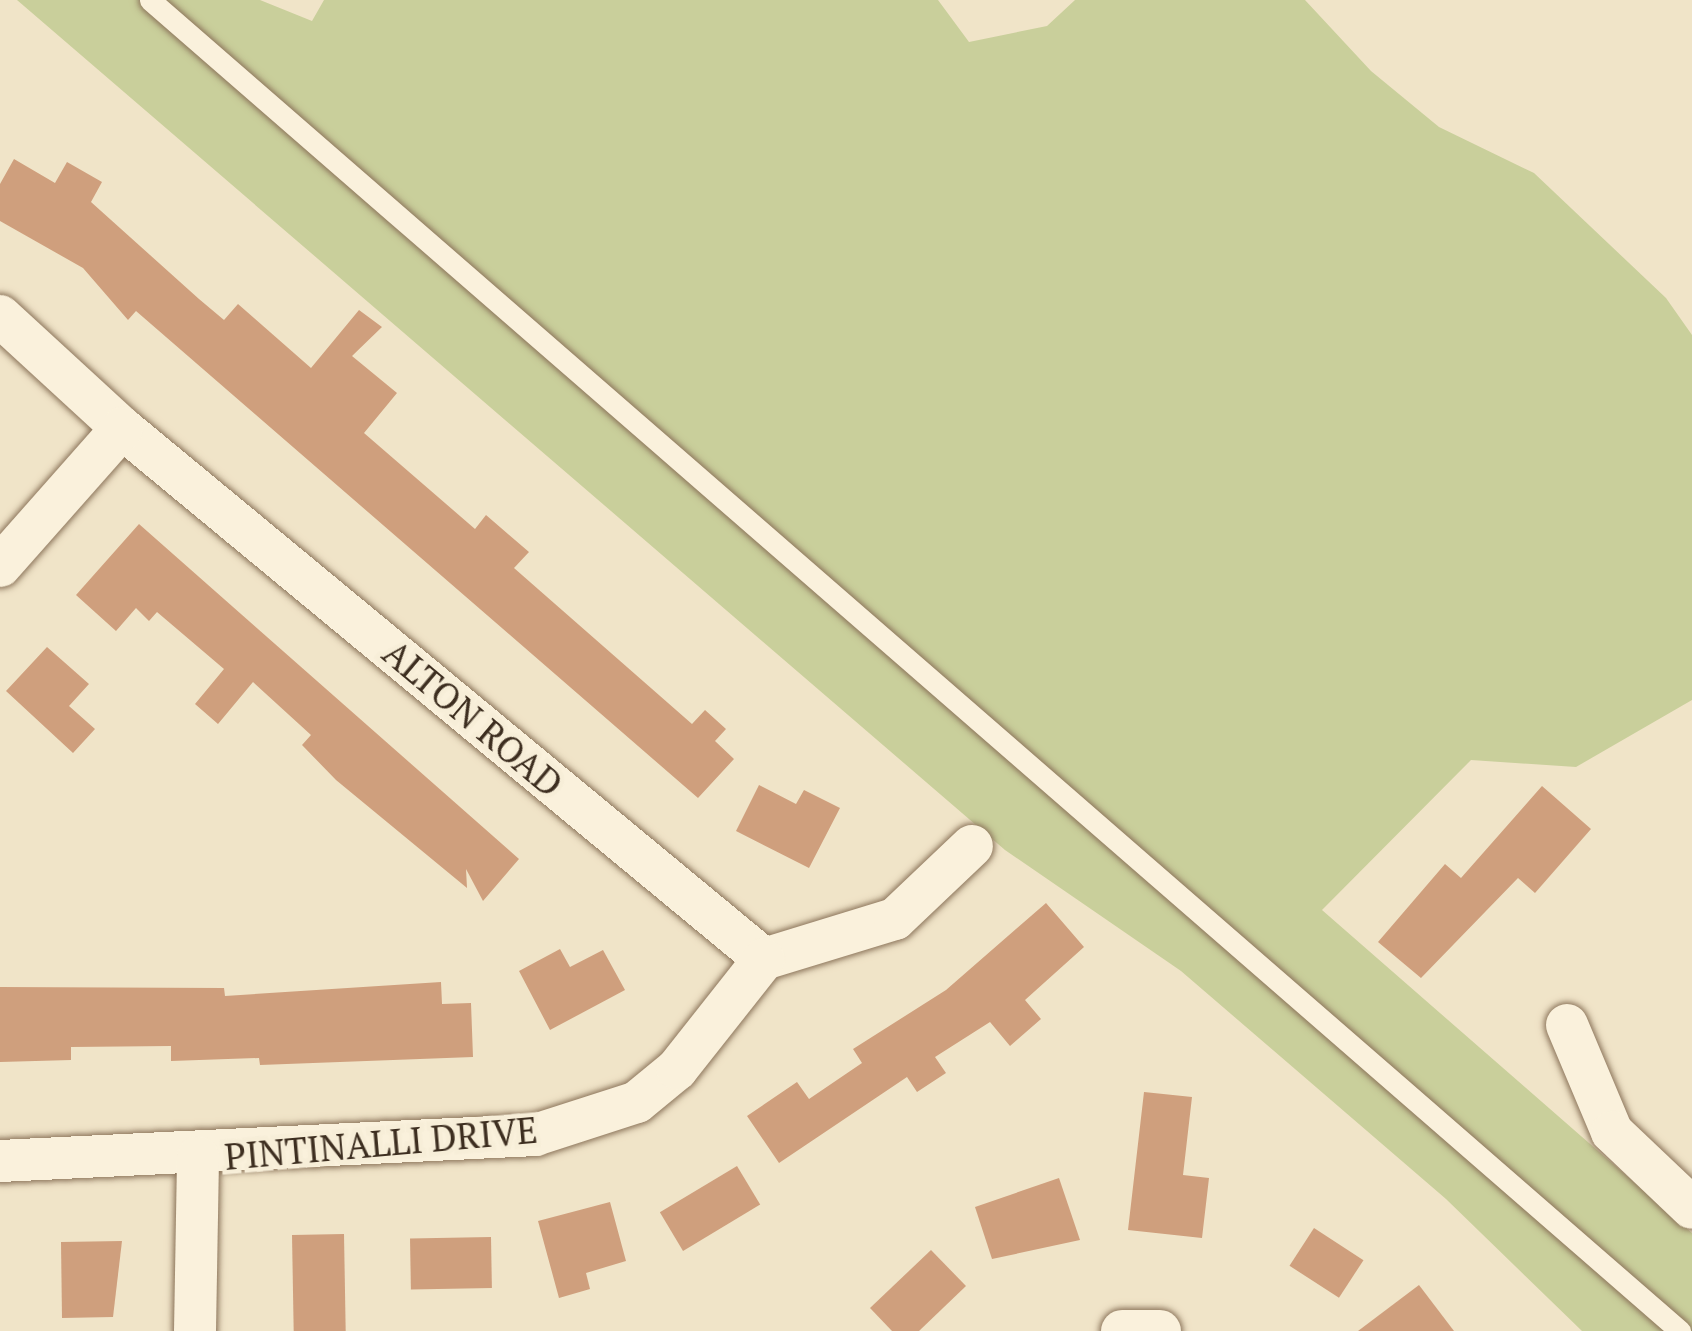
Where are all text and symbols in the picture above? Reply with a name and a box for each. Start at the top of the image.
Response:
street label: ALTON ROAD [375,631,571,805]
street label: PINTINALLI DRIVE [223,1108,539,1178]

